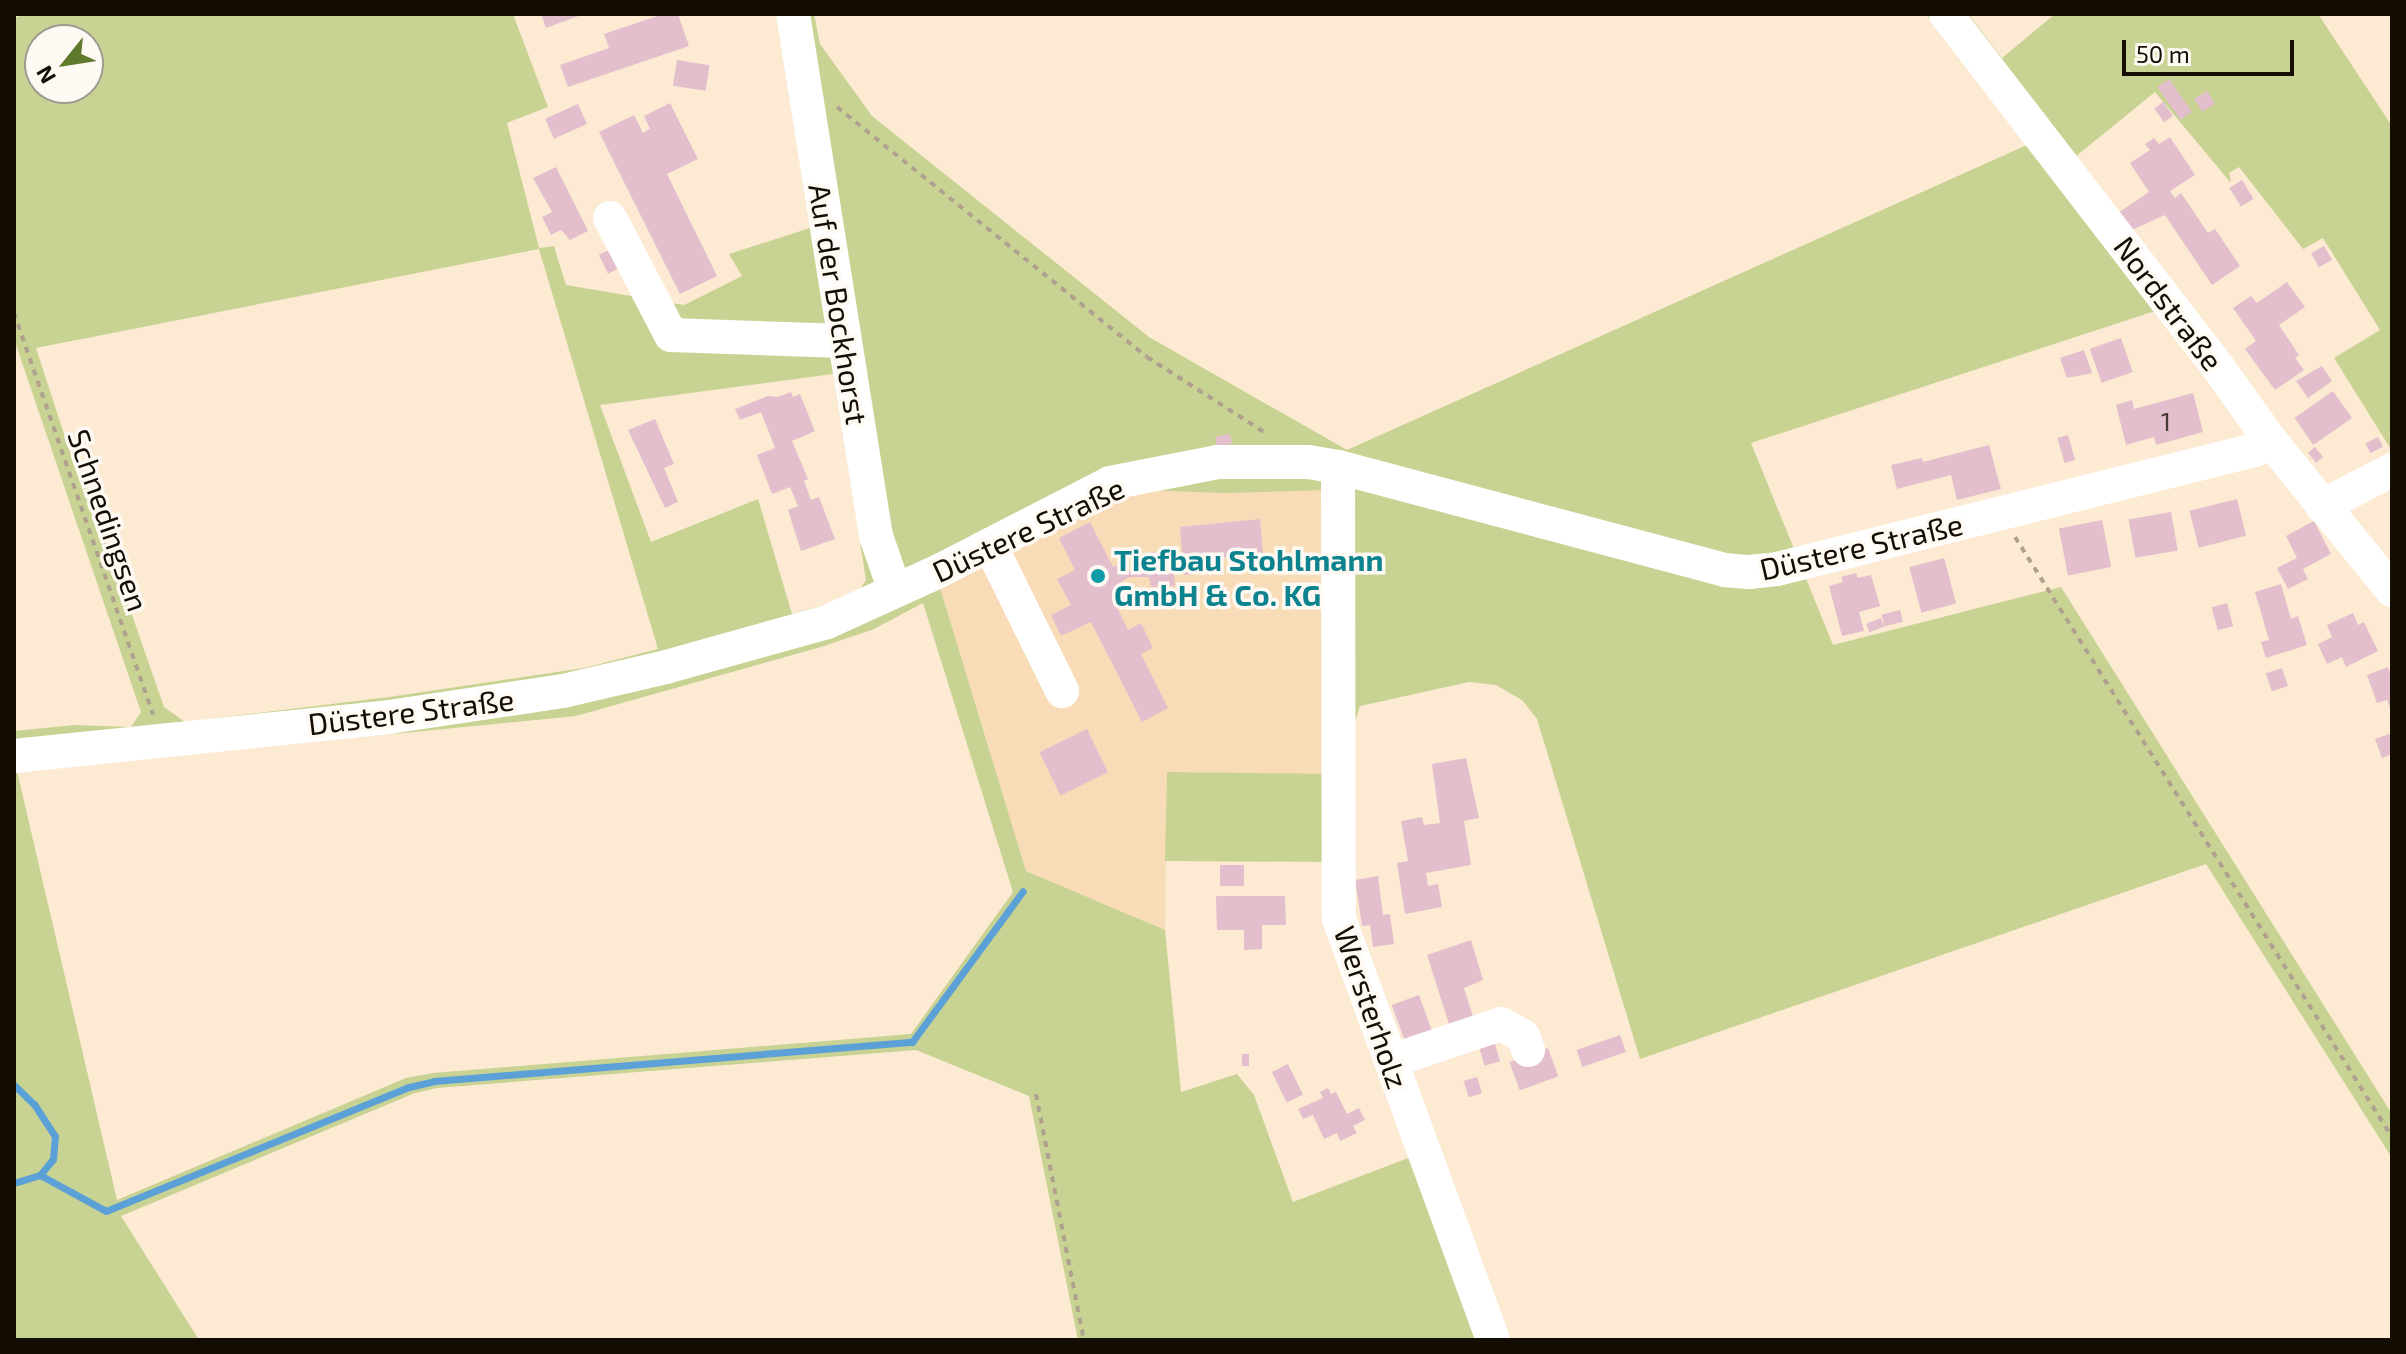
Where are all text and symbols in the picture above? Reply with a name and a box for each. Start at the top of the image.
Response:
north arrow [24,24,104,104]
scale bar [2126,24,2298,74]
text: 50 m [2136,39,2190,68]
text: N [30,62,60,88]
street label: Auf der Bockhorst [802,180,876,428]
street label: Nordstraße [2107,229,2231,377]
house number: 1 [2161,405,2171,437]
street label: Schnedingsen [61,424,157,616]
street label: Düstere Straße [927,469,1129,589]
street label: Düstere Straße [1756,505,1966,587]
place label: Tiefbau Stohlmann GmbH & Co. KG [1114,541,1384,612]
marker: Tiefbau Stohlmann GmbH & Co. KG [1089,567,1107,585]
street label: Düstere Straße [306,681,516,741]
street label: Wersterholz [1327,921,1417,1093]

